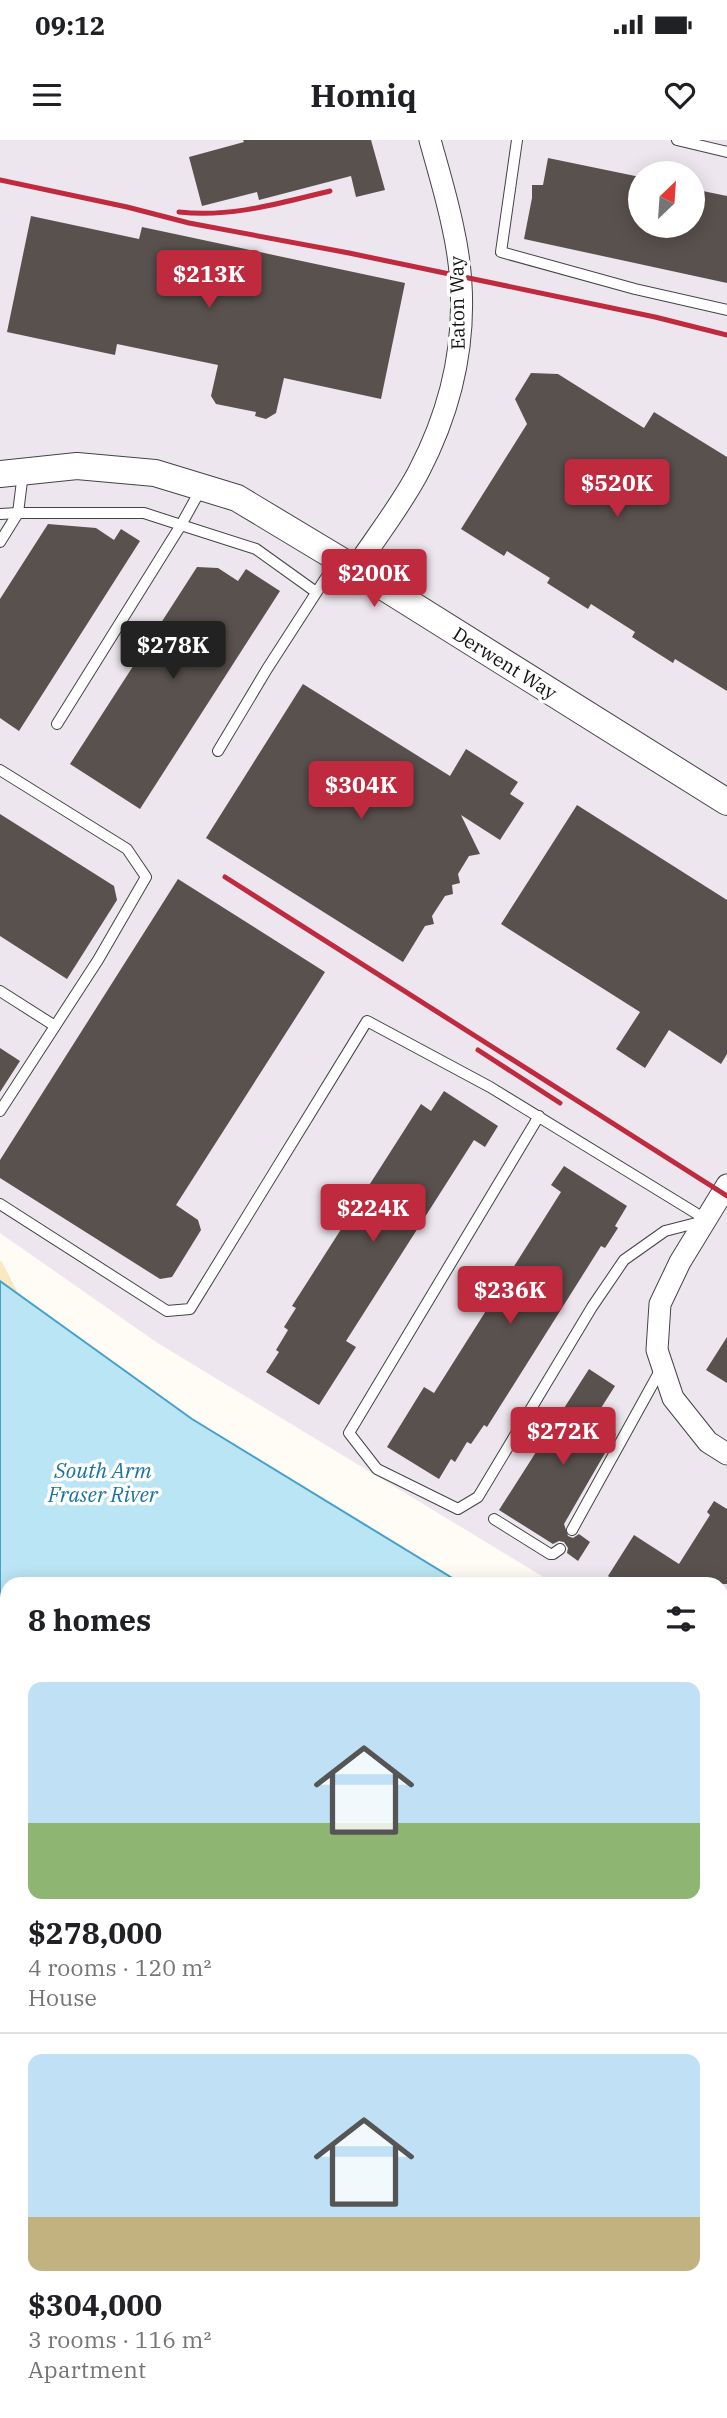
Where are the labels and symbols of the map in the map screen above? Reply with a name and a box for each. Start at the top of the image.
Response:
north arrow [628,161,705,238]
pin: $213K [160,250,258,310]
street label: Eaton Way [444,255,470,350]
pin: $520K [568,460,666,519]
pin: $200K [325,550,423,609]
street label: Derwent Way [449,621,562,705]
pin: $278K [124,622,222,681]
pin: $304K [312,762,410,821]
pin: $224K [324,1184,422,1244]
pin: $236K [461,1266,559,1326]
pin: $272K [514,1408,612,1467]
water label: South Arm Fraser River [47,1456,159,1508]

